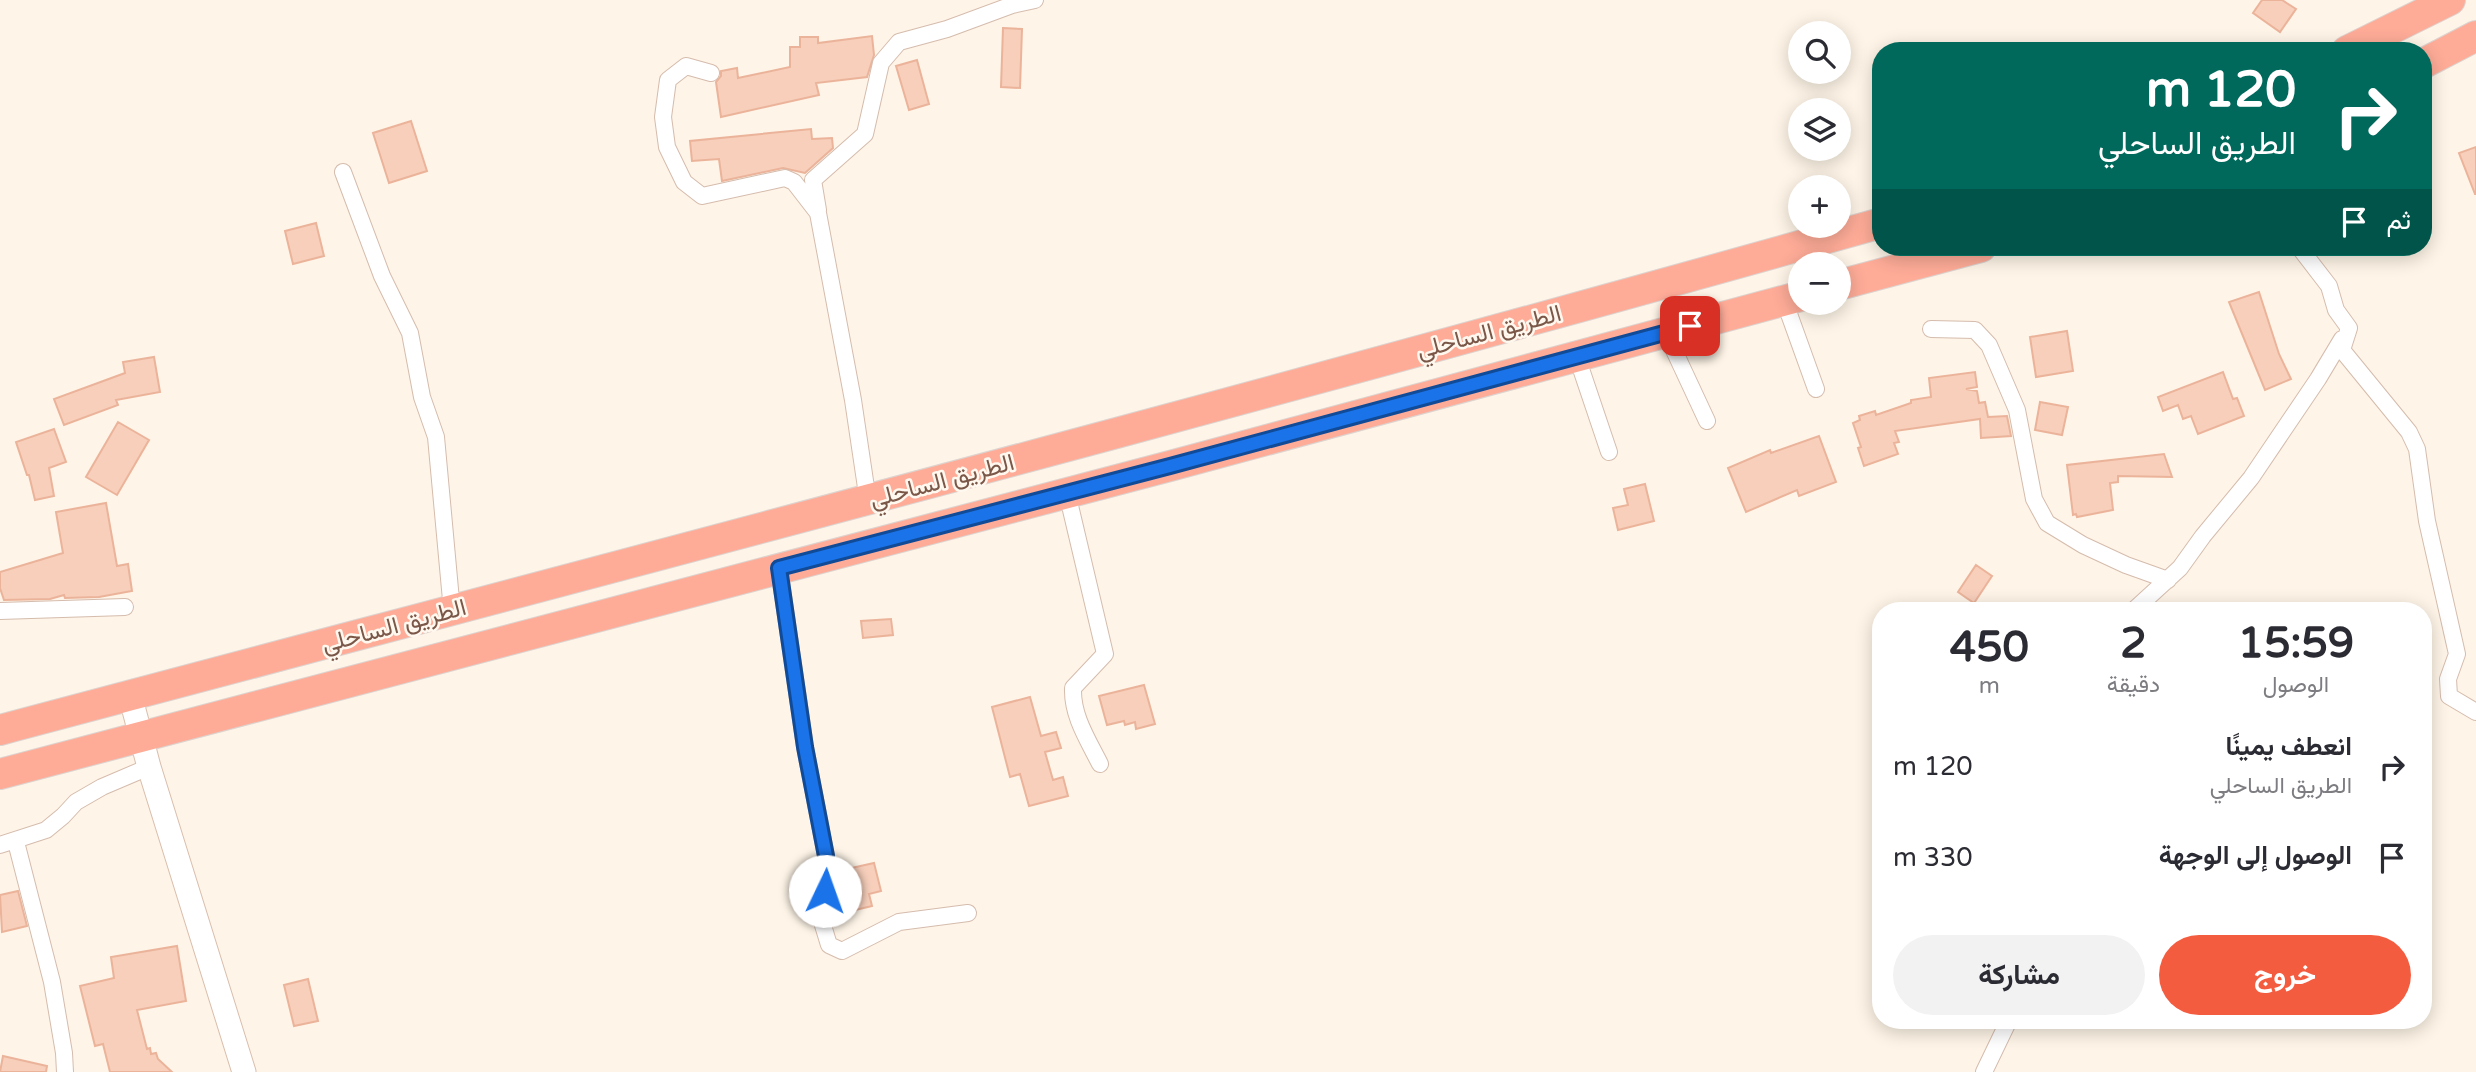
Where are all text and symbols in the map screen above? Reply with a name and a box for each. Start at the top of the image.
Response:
map controls [1788,21,1851,315]
button: search [1788,21,1851,84]
text: 120 m [2146,61,2296,120]
icon: right [2320,70,2411,161]
button: layers [1788,98,1851,161]
text: الطريق الساحلي [2098,125,2296,163]
button: + [1788,175,1851,238]
icon: arrive [2335,203,2373,241]
text: ثم [2387,205,2411,236]
button: − [1788,252,1851,315]
pin [1660,296,1720,356]
street label: الطريق الساحلي [1414,299,1566,369]
icon: arrive [1671,307,1709,345]
street label: الطريق الساحلي [867,448,1019,518]
street label: الطريق الساحلي [319,593,471,663]
text: 2 [2120,618,2147,669]
text: 15:59 [2238,618,2354,669]
text: 450 [1950,622,2029,673]
text: دقيقة [2107,671,2160,699]
text: الوصول [2263,671,2329,699]
text: m [1979,672,2000,700]
text: انعطف يمينًا [2225,731,2352,762]
icon: right [2373,748,2411,786]
text: 120 m [1893,751,1973,782]
text: الطريق الساحلي [2210,772,2352,800]
icon: arrive [2373,839,2411,877]
text: الوصول إلى الوجهة [2159,840,2352,871]
text: 330 m [1893,842,1973,873]
position arrow [788,854,862,928]
button: مشاركة [1893,935,2145,1015]
button: خروج [2159,935,2411,1015]

